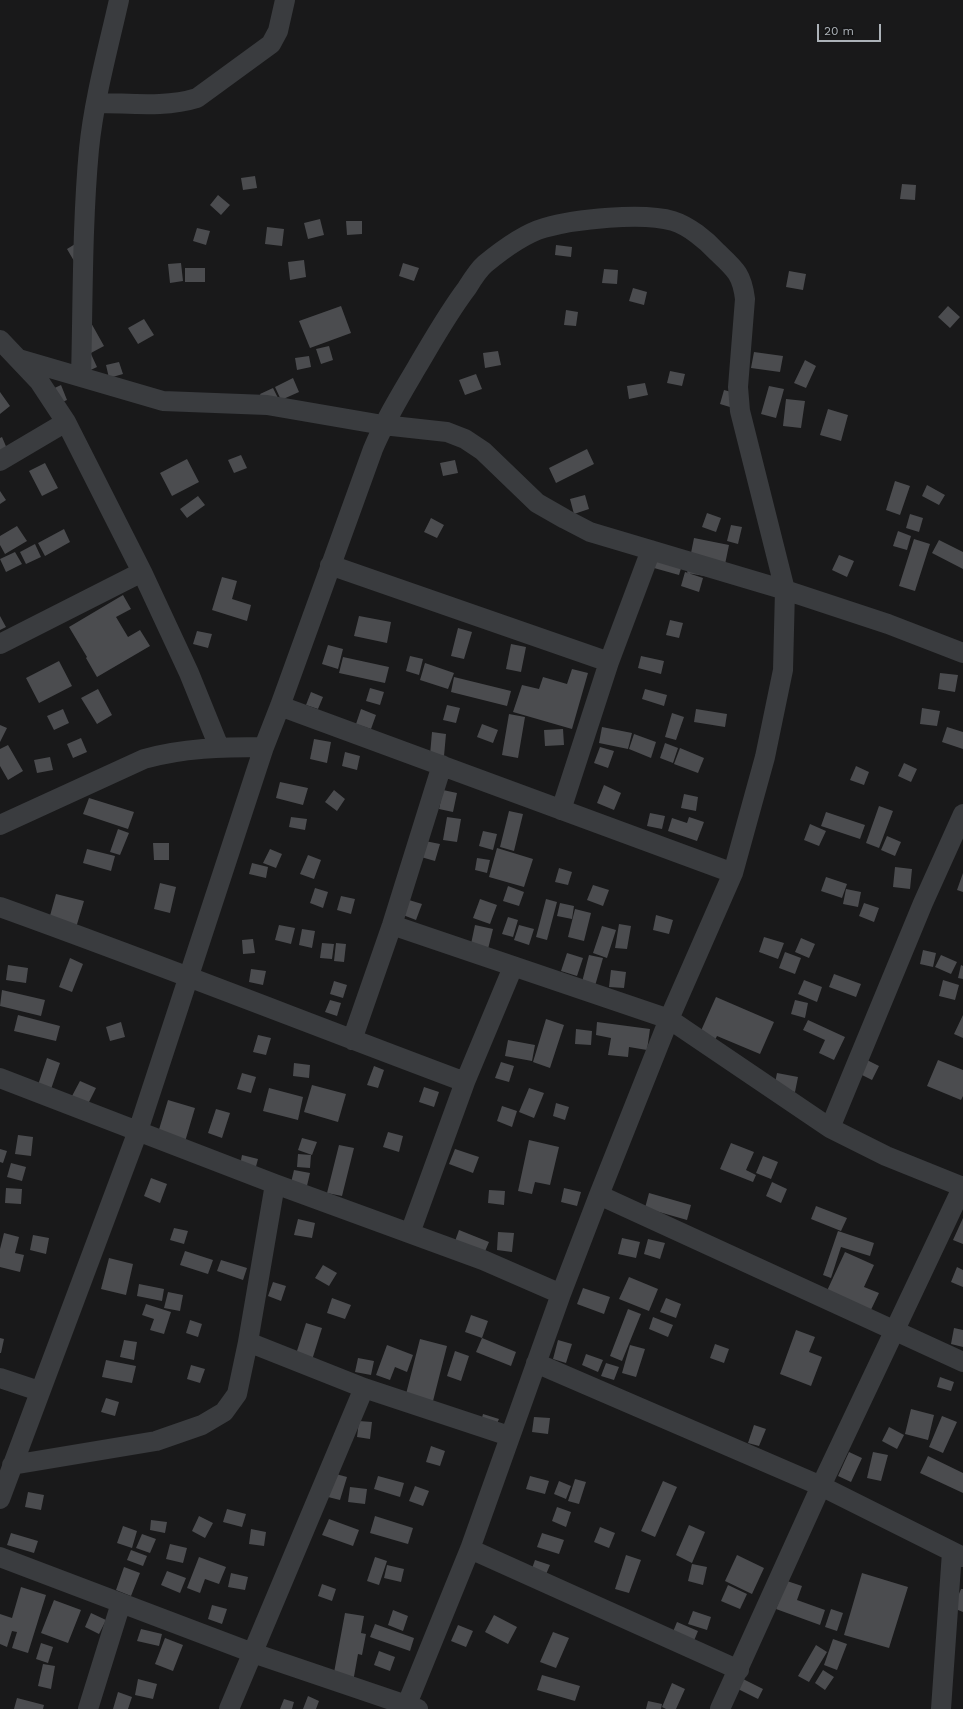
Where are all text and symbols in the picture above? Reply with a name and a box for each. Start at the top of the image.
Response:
scale bar [819,16,883,42]
text: 20 m [824,24,854,38]

